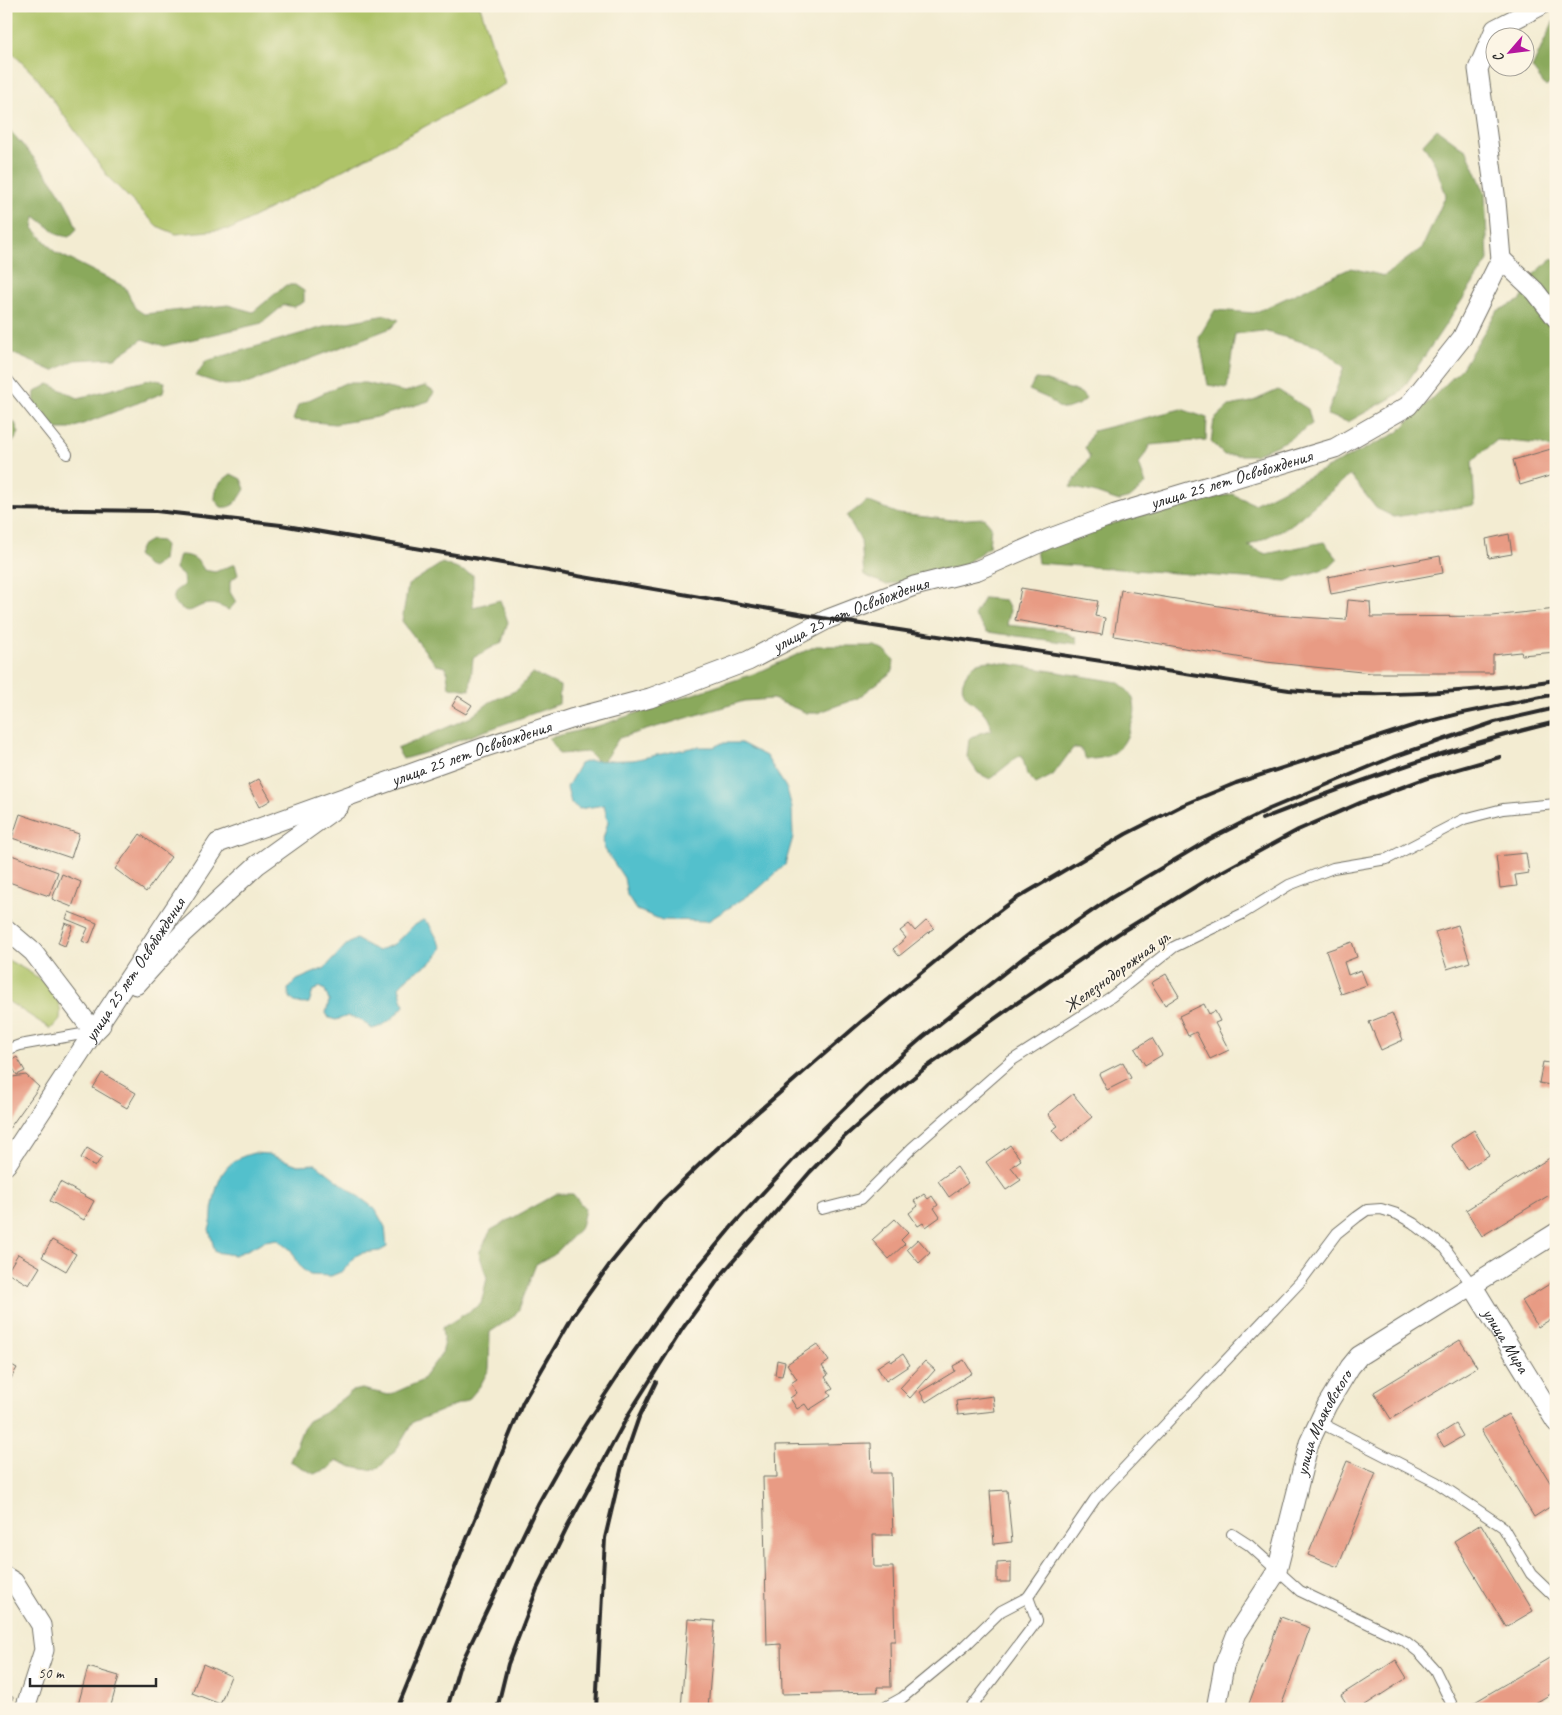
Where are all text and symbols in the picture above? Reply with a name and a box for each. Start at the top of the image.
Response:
north arrow [1484,28,1534,78]
text: С [1489,49,1508,65]
street label: улица 25 лет Освобождения [1147,444,1316,514]
street label: улица 25 лет Освобождения [768,571,932,658]
street label: улица 25 лет Освобождения [387,715,555,791]
street label: улица 25 лет Освобождения [79,892,191,1046]
street label: Железнодорожная ул. [1059,925,1176,1018]
street label: улица Мира [1477,1303,1535,1379]
street label: улица Маяковского [1290,1364,1358,1479]
scale bar [30,1655,156,1687]
text: 50 m [38,1664,65,1683]

